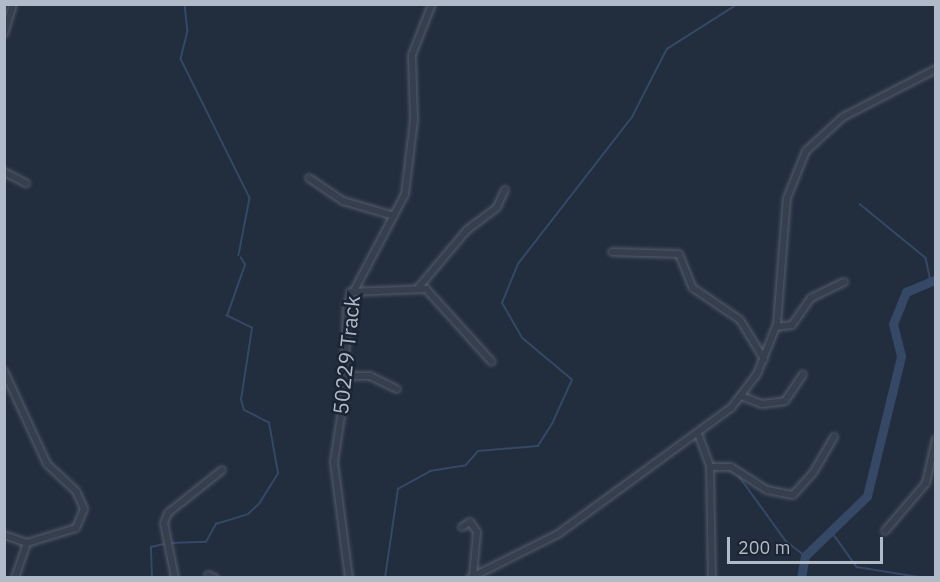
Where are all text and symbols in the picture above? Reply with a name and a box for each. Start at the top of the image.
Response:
street label: 50229 Track [327,294,365,416]
scale bar [730,525,886,563]
text: 200 m [738,536,790,559]

